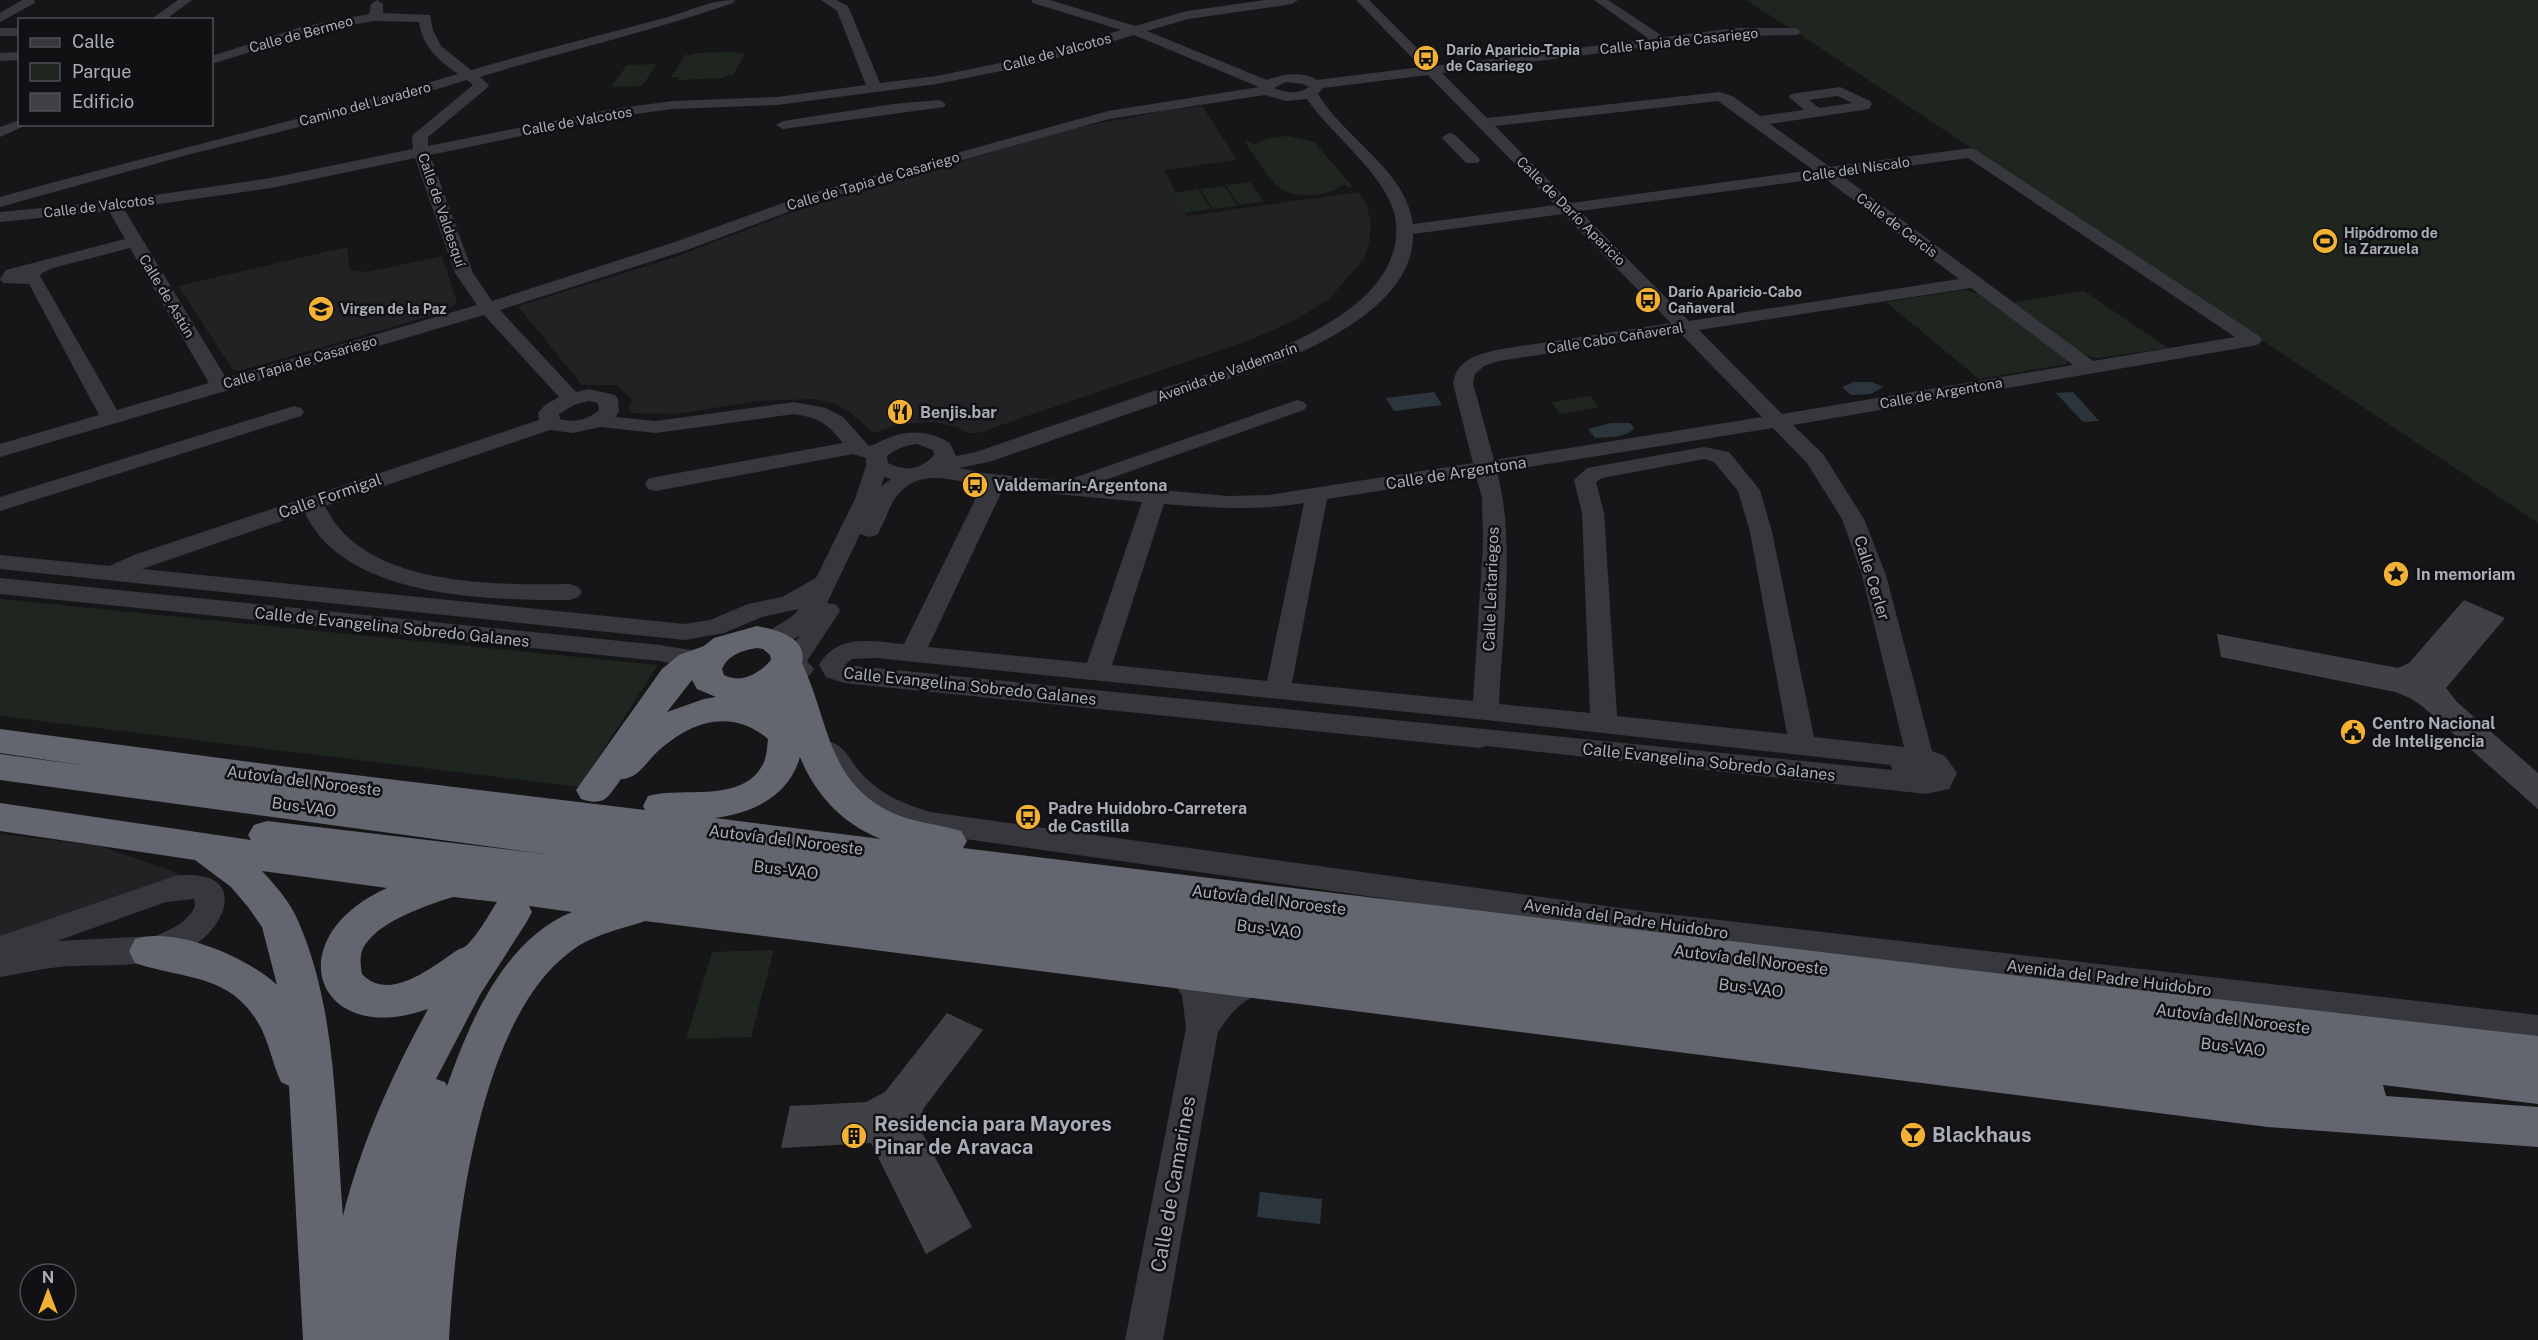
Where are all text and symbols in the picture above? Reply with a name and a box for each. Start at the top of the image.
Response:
street label: Calle de Bermeo [247,12,355,56]
legend [18,18,213,126]
street label: Calle Tapia de Casariego [1599,25,1759,57]
street label: Calle de Valcotos [1001,30,1113,74]
text: Calle [72,31,115,52]
place label: Darío Aparicio-Tapia de Casariego [1446,42,1580,74]
bus stop icon: Darío Aparicio-Tapia de Casariego [1411,43,1441,73]
text: Parque [72,61,132,82]
street label: Camino del Lavadero [297,79,433,129]
text: Edificio [72,91,134,112]
street label: Calle de Valcotos [521,103,633,139]
street label: Calle de Tapia de Casariego [785,149,961,213]
street label: Calle de Valdesquí [415,151,469,270]
street label: Calle de Darío Aparicio [1513,153,1629,269]
street label: Calle del Níscalo [1801,154,1911,184]
street label: Calle de Cercis [1854,189,1940,261]
street label: Calle de Valcotos [43,191,155,221]
place label: Hipódromo de la Zarzuela [2344,225,2438,257]
sports icon: Hipódromo de la Zarzuela [2310,226,2340,256]
street label: Calle de Astún [136,252,198,340]
place label: Darío Aparicio-Cabo Cañaveral [1668,284,1802,316]
bus stop icon: Darío Aparicio-Cabo Cañaveral [1633,285,1663,315]
school or university icon: Virgen de la Paz [306,294,336,324]
place label: Virgen de la Paz [340,301,446,317]
street label: Calle Cabo Cañaveral [1545,319,1685,357]
street label: Calle Tapia de Casariego [221,332,379,392]
street label: Avenida de Valdemarín [1155,339,1299,405]
street label: Calle de Argentona [1878,374,2004,412]
restaurant icon: Benjis.bar [885,397,915,427]
place label: Benjis.bar [920,403,997,422]
street label: Calle de Argentona [1384,453,1528,493]
street label: Calle Formigal [276,469,384,522]
bus stop icon: Valdemarín-Argentona [960,470,990,500]
place label: Valdemarín-Argentona [994,476,1167,495]
street label: Calle Leitariegos [1479,526,1503,652]
street label: Calle Cerler [1850,533,1894,623]
place icon: In memoriam [2381,559,2411,589]
place label: In memoriam [2416,565,2515,584]
street label: Calle de Evangelina Sobredo Galanes [254,603,530,651]
street label: Calle Evangelina Sobredo Galanes [843,663,1097,709]
place label: Centro Nacional de Inteligencia [2372,714,2495,751]
public building icon: Centro Nacional de Inteligencia [2338,717,2368,747]
street label: Calle Evangelina Sobredo Galanes [1582,739,1836,785]
street label: Autovía del Noroeste [226,762,382,800]
street label: Bus-VAO [271,793,337,821]
place label: Padre Huidobro-Carretera de Castilla [1048,799,1247,836]
bus stop icon: Padre Huidobro-Carretera de Castilla [1013,802,1043,832]
street label: Autovía del Noroeste [708,821,864,859]
street label: Bus-VAO [753,857,819,883]
street label: Autovía del Noroeste [1191,881,1347,919]
street label: Avenida del Padre Huidobro [1522,895,1730,943]
street label: Bus-VAO [1236,916,1302,942]
street label: Autovía del Noroeste [1673,941,1829,979]
street label: Avenida del Padre Huidobro [2005,956,2213,1000]
street label: Bus-VAO [1718,975,1784,1001]
street label: Autovía del Noroeste [2155,1000,2311,1038]
street label: Bus-VAO [2200,1034,2266,1060]
street label: Calle de Camarines [1146,1094,1200,1274]
place label: Residencia para Mayores Pinar de Aravaca [874,1112,1112,1159]
bar icon: Blackhaus [1898,1120,1928,1150]
building icon: Residencia para Mayores Pinar de Aravaca [839,1121,869,1151]
place label: Blackhaus [1932,1123,2032,1147]
north arrow [18,1262,78,1322]
text: N [42,1268,54,1287]

